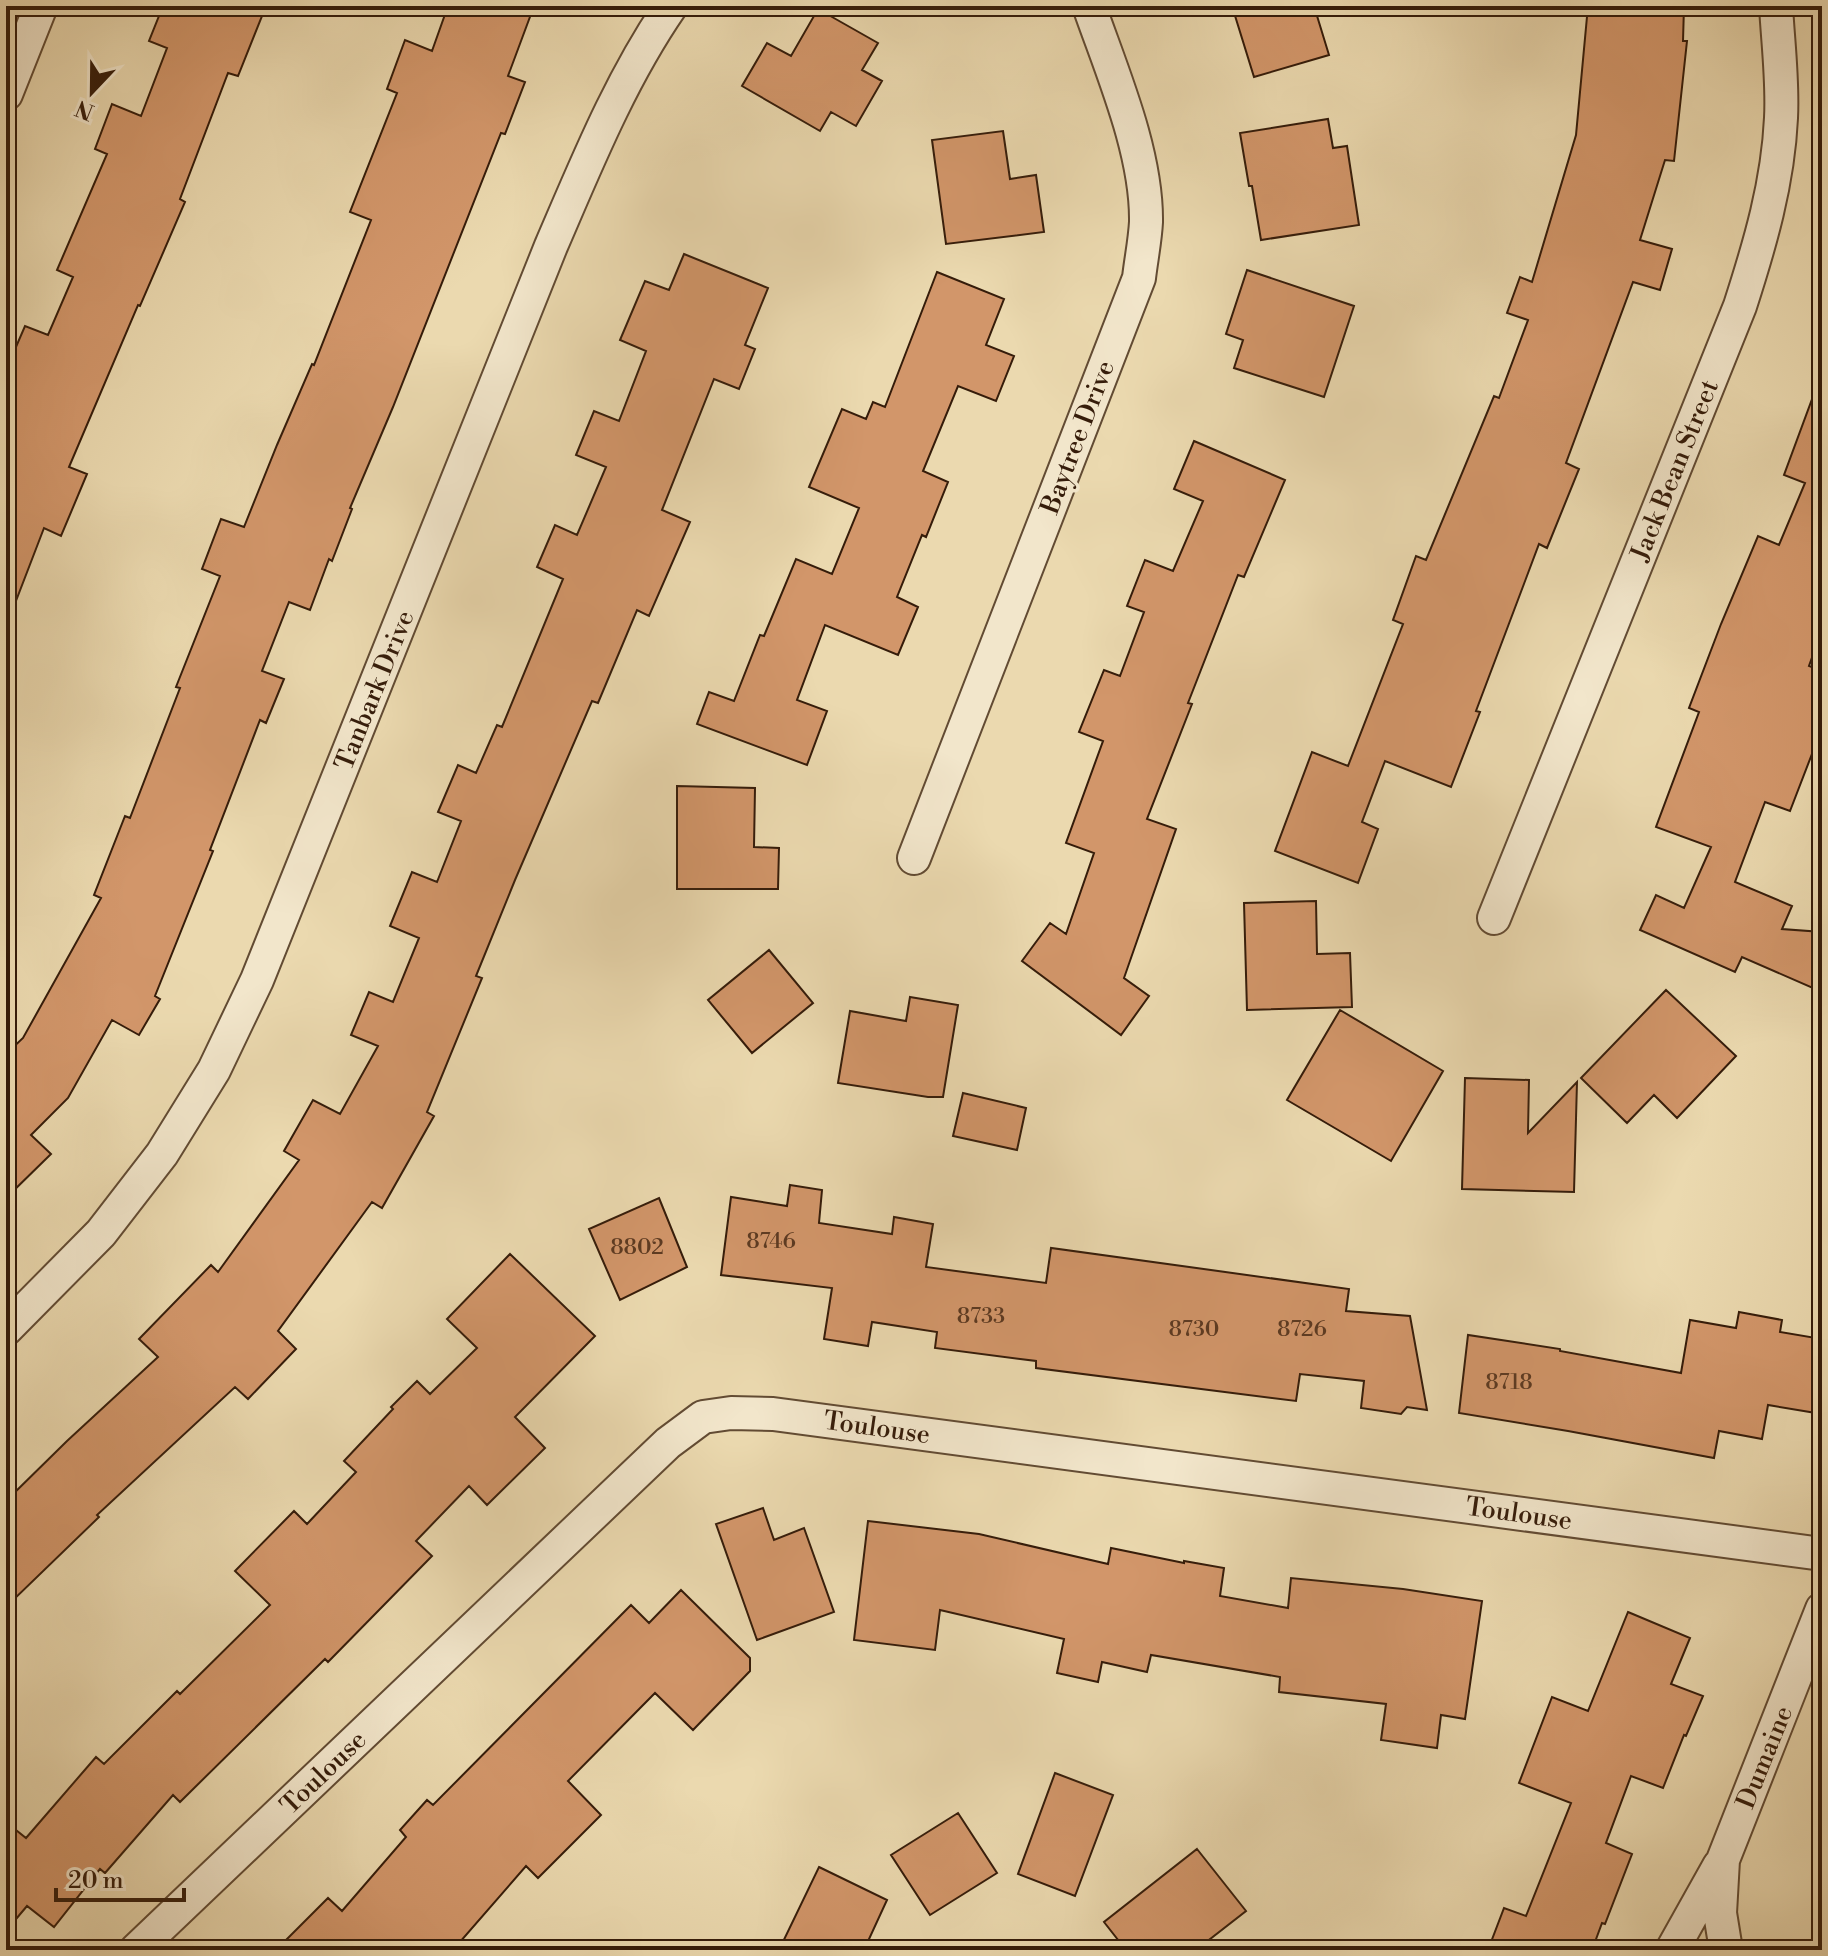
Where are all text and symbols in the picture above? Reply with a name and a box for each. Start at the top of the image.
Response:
north arrow [52,52,132,132]
text: N [71,93,98,125]
street label: Baytree Drive [1034,356,1122,520]
street label: Jack Bean Street [1624,375,1726,566]
street label: Tanbark Drive [328,606,422,775]
house number: 8746 [746,1228,796,1255]
house number: 8802 [610,1234,664,1261]
house number: 8733 [957,1303,1005,1330]
house number: 8730 [1169,1316,1219,1343]
house number: 8726 [1277,1316,1327,1343]
house number: 8718 [1485,1369,1533,1396]
street label: Toulouse [822,1405,932,1451]
street label: Toulouse [1464,1491,1574,1537]
street label: Dumaine [1730,1701,1800,1814]
street label: Toulouse [274,1724,373,1821]
scale bar [56,1852,184,1902]
text: 20 m [68,1866,124,1896]

